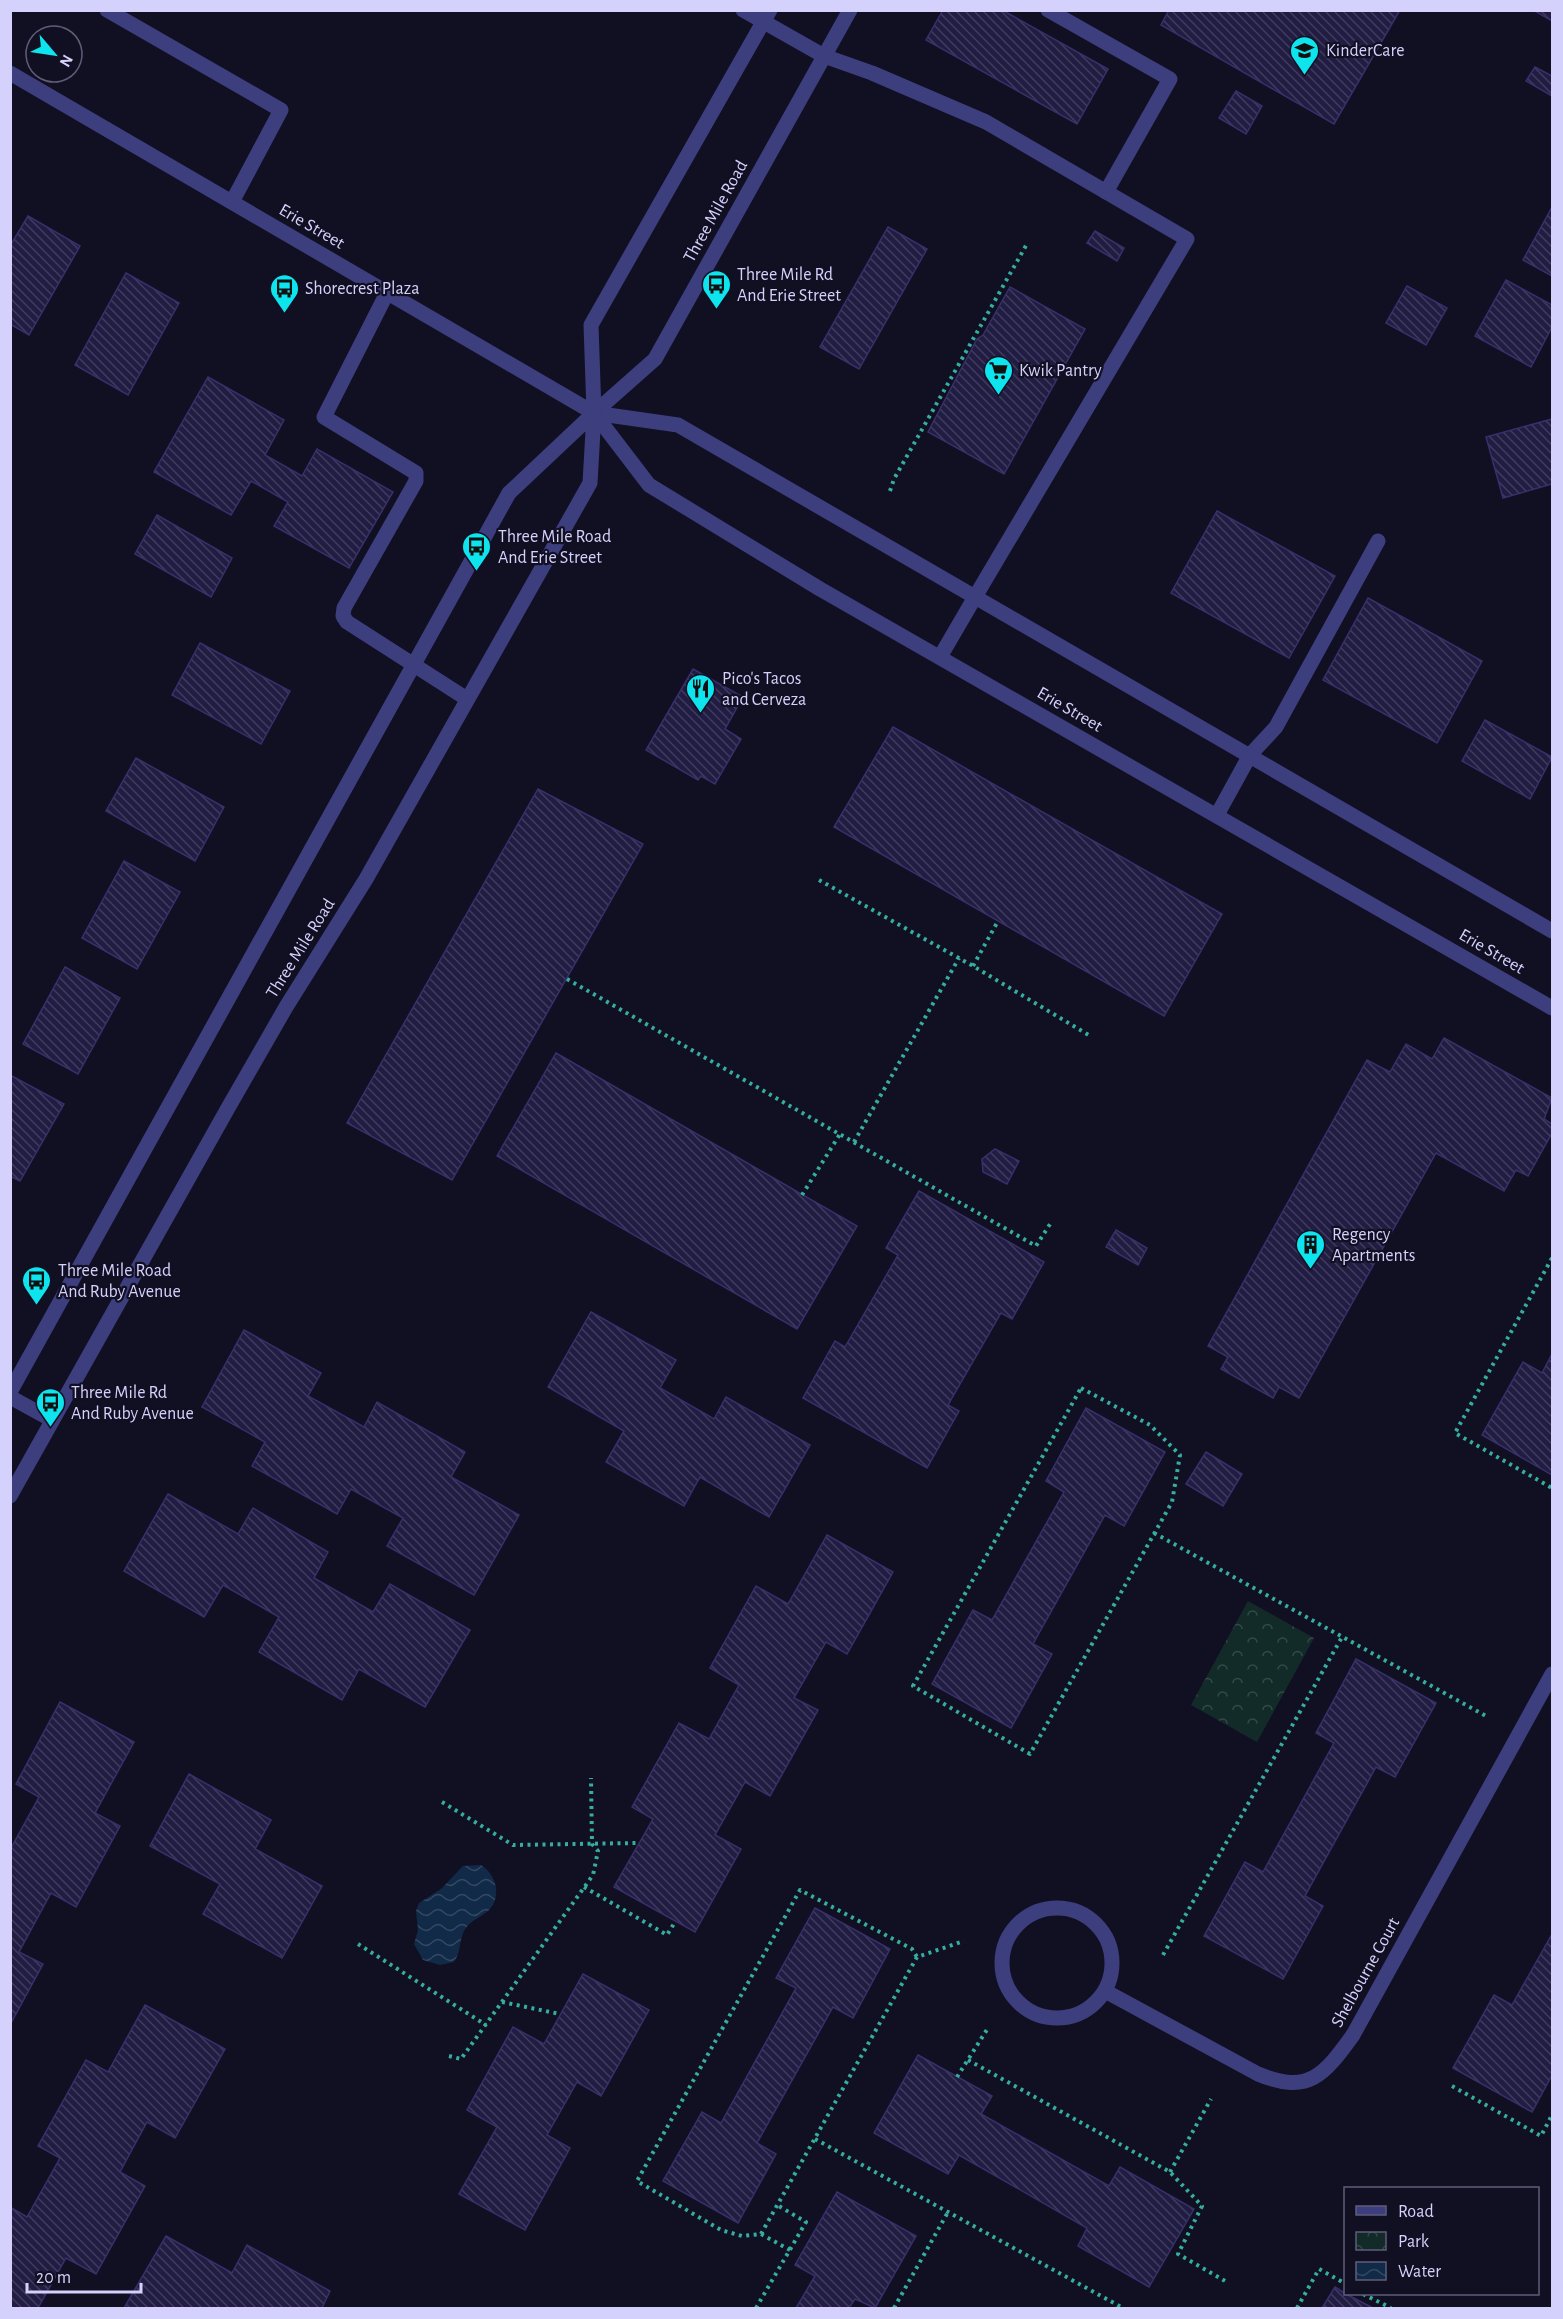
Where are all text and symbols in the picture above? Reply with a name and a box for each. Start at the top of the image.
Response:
north arrow [24,24,84,84]
school or university icon: KinderCare [1289,34,1321,76]
place label: KinderCare [1326,42,1405,60]
text: N [57,52,76,70]
street label: Three Mile Road [681,158,751,265]
street label: Erie Street [276,201,348,253]
place label: Three Mile Rd And Erie Street [737,266,841,305]
bus stop icon: Three Mile Rd And Erie Street [700,268,732,310]
bus stop icon: Shorecrest Plaza [268,272,300,314]
place label: Shorecrest Plaza [305,280,420,298]
supermarket icon: Kwik Pantry [982,354,1014,396]
place label: Kwik Pantry [1019,362,1102,380]
place label: Three Mile Road And Erie Street [498,528,611,567]
bus stop icon: Three Mile Road And Erie Street [461,530,493,572]
place label: Pico's Tacos and Cerveza [722,670,806,709]
restaurant icon: Pico's Tacos and Cerveza [685,672,717,714]
street label: Erie Street [1034,684,1106,736]
street label: Three Mile Road [263,896,338,1001]
street label: Erie Street [1456,926,1528,978]
place label: Regency Apartments [1332,1226,1415,1265]
building icon: Regency Apartments [1295,1228,1327,1270]
place label: Three Mile Road And Ruby Avenue [58,1262,181,1301]
bus stop icon: Three Mile Road And Ruby Avenue [21,1264,53,1306]
place label: Three Mile Rd And Ruby Avenue [71,1384,194,1423]
bus stop icon: Three Mile Rd And Ruby Avenue [34,1386,66,1428]
street label: Shelbourne Court [1328,1914,1404,2030]
legend [1344,2187,1539,2295]
text: Road [1398,2203,1434,2221]
text: Park [1398,2233,1430,2251]
scale bar [27,2256,141,2294]
text: Water [1398,2263,1441,2281]
text: 20 m [36,2269,71,2287]

